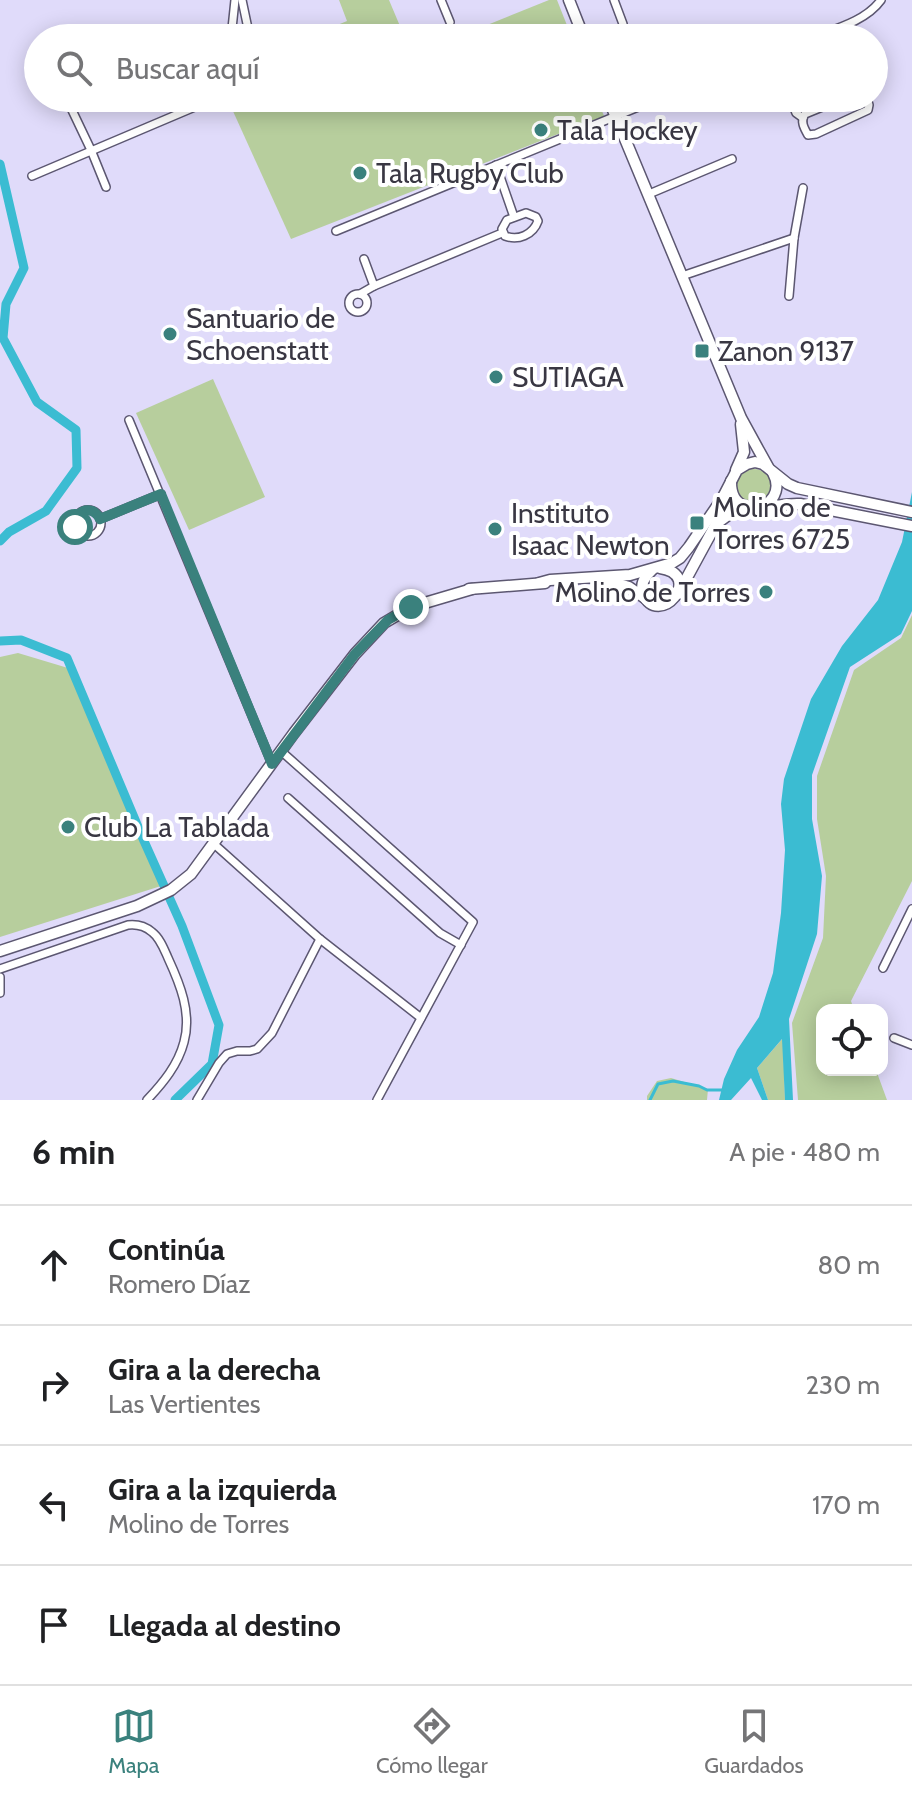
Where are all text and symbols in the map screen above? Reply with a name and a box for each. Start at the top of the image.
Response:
search box [24,24,888,112]
icon: search [52,46,96,90]
text: Buscar aquí [116,50,259,87]
place label: Tala Hockey [557,113,698,147]
marker: Tala Hockey [532,121,550,139]
place label: Tala Rugby Club [376,156,564,190]
marker: Tala Rugby Club [351,164,369,182]
place label: Santuario de Schoenstatt [186,301,335,367]
marker: Santuario de Schoenstatt [161,325,179,343]
place label: Zanon 9137 [718,334,854,368]
marker: Zanon 9137 [693,342,711,360]
place label: SUTIAGA [512,360,624,394]
marker: SUTIAGA [487,368,505,386]
place label: Molino de Torres 6725 [713,490,850,556]
place label: Instituto Isaac Newton [511,496,670,562]
route start [57,509,93,545]
marker: Molino de Torres 6725 [688,514,706,532]
marker: Instituto Isaac Newton [486,520,504,538]
place label: Molino de Torres [555,575,750,609]
marker: Molino de Torres [757,583,775,601]
route end [393,589,429,625]
place label: Club La Tablada [84,810,270,844]
marker: Club La Tablada [59,818,77,836]
map controls [816,1004,888,1076]
button: locate [816,1004,888,1076]
text: 6 min [32,1131,115,1173]
text: A pie · 480 m [729,1136,880,1168]
text: Continúa [108,1231,225,1268]
icon: ahead [32,1243,76,1287]
text: 80 m [817,1249,880,1281]
text: Romero Díaz [108,1268,251,1300]
text: Gira a la derecha [108,1351,320,1388]
icon: right [32,1363,76,1407]
text: 230 m [806,1369,880,1401]
text: Las Vertientes [108,1388,261,1420]
text: Gira a la izquierda [108,1471,337,1508]
icon: left [32,1483,76,1527]
text: 170 m [812,1489,880,1521]
text: Molino de Torres [108,1508,289,1540]
icon: arrive [32,1603,76,1647]
text: Llegada al destino [108,1607,341,1644]
tab: Mapa [108,1704,159,1779]
tab: Cómo llegar [376,1704,488,1779]
tab: Guardados [704,1704,804,1779]

